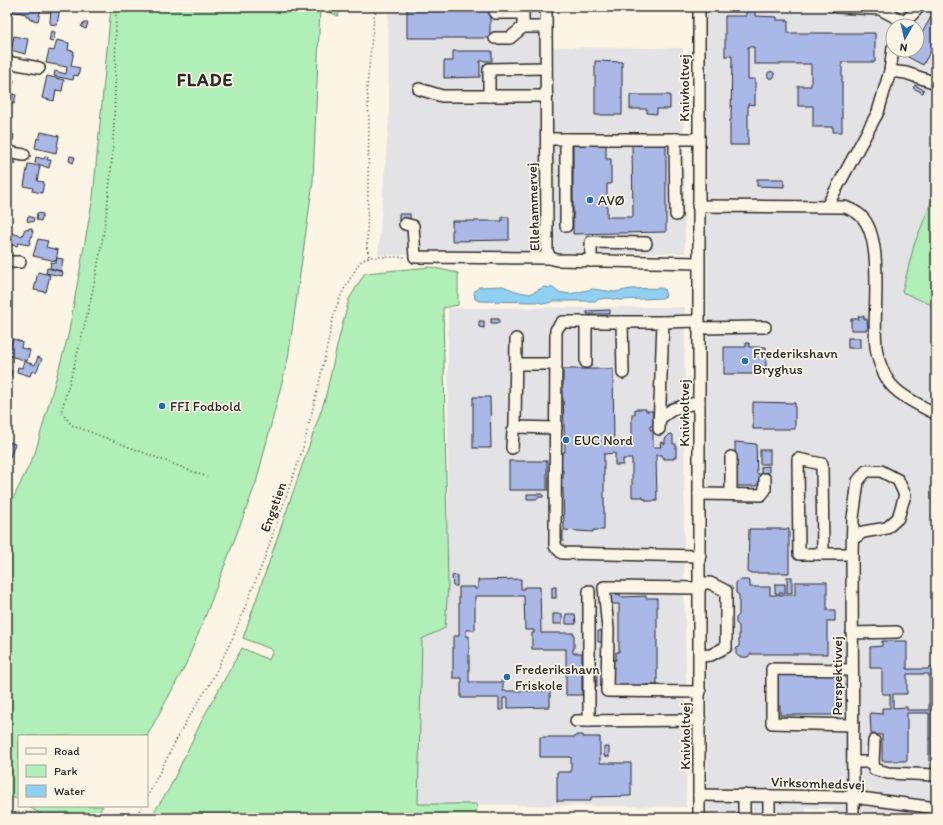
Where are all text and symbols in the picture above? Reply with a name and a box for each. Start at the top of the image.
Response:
north arrow [885,18,925,58]
text: N [899,40,908,54]
street label: Knivholtvej [676,54,693,122]
district label: FLADE [177,69,233,91]
street label: Ellehammervej [523,162,544,252]
place label: AVØ [598,192,625,209]
marker: AVØ [585,195,595,205]
place label: Frederikshavn Bryghus [753,345,838,378]
marker: Frederikshavn Bryghus [740,356,750,366]
street label: Knivholtvej [676,379,693,447]
place label: FFI Fodbold [170,398,241,415]
marker: FFI Fodbold [157,401,167,411]
place label: EUC Nord [574,432,633,449]
marker: EUC Nord [561,435,571,445]
street label: Engstien [257,479,291,534]
street label: Perspektivvej [829,636,846,716]
place label: Frederikshavn Friskole [515,661,600,694]
marker: Frederikshavn Friskole [502,672,512,682]
street label: Knivholtvej [677,702,694,770]
legend [18,735,148,807]
text: Road [54,744,80,758]
text: Park [54,764,78,778]
street label: Virksomhedsvej [771,773,865,794]
text: Water [54,784,85,798]

